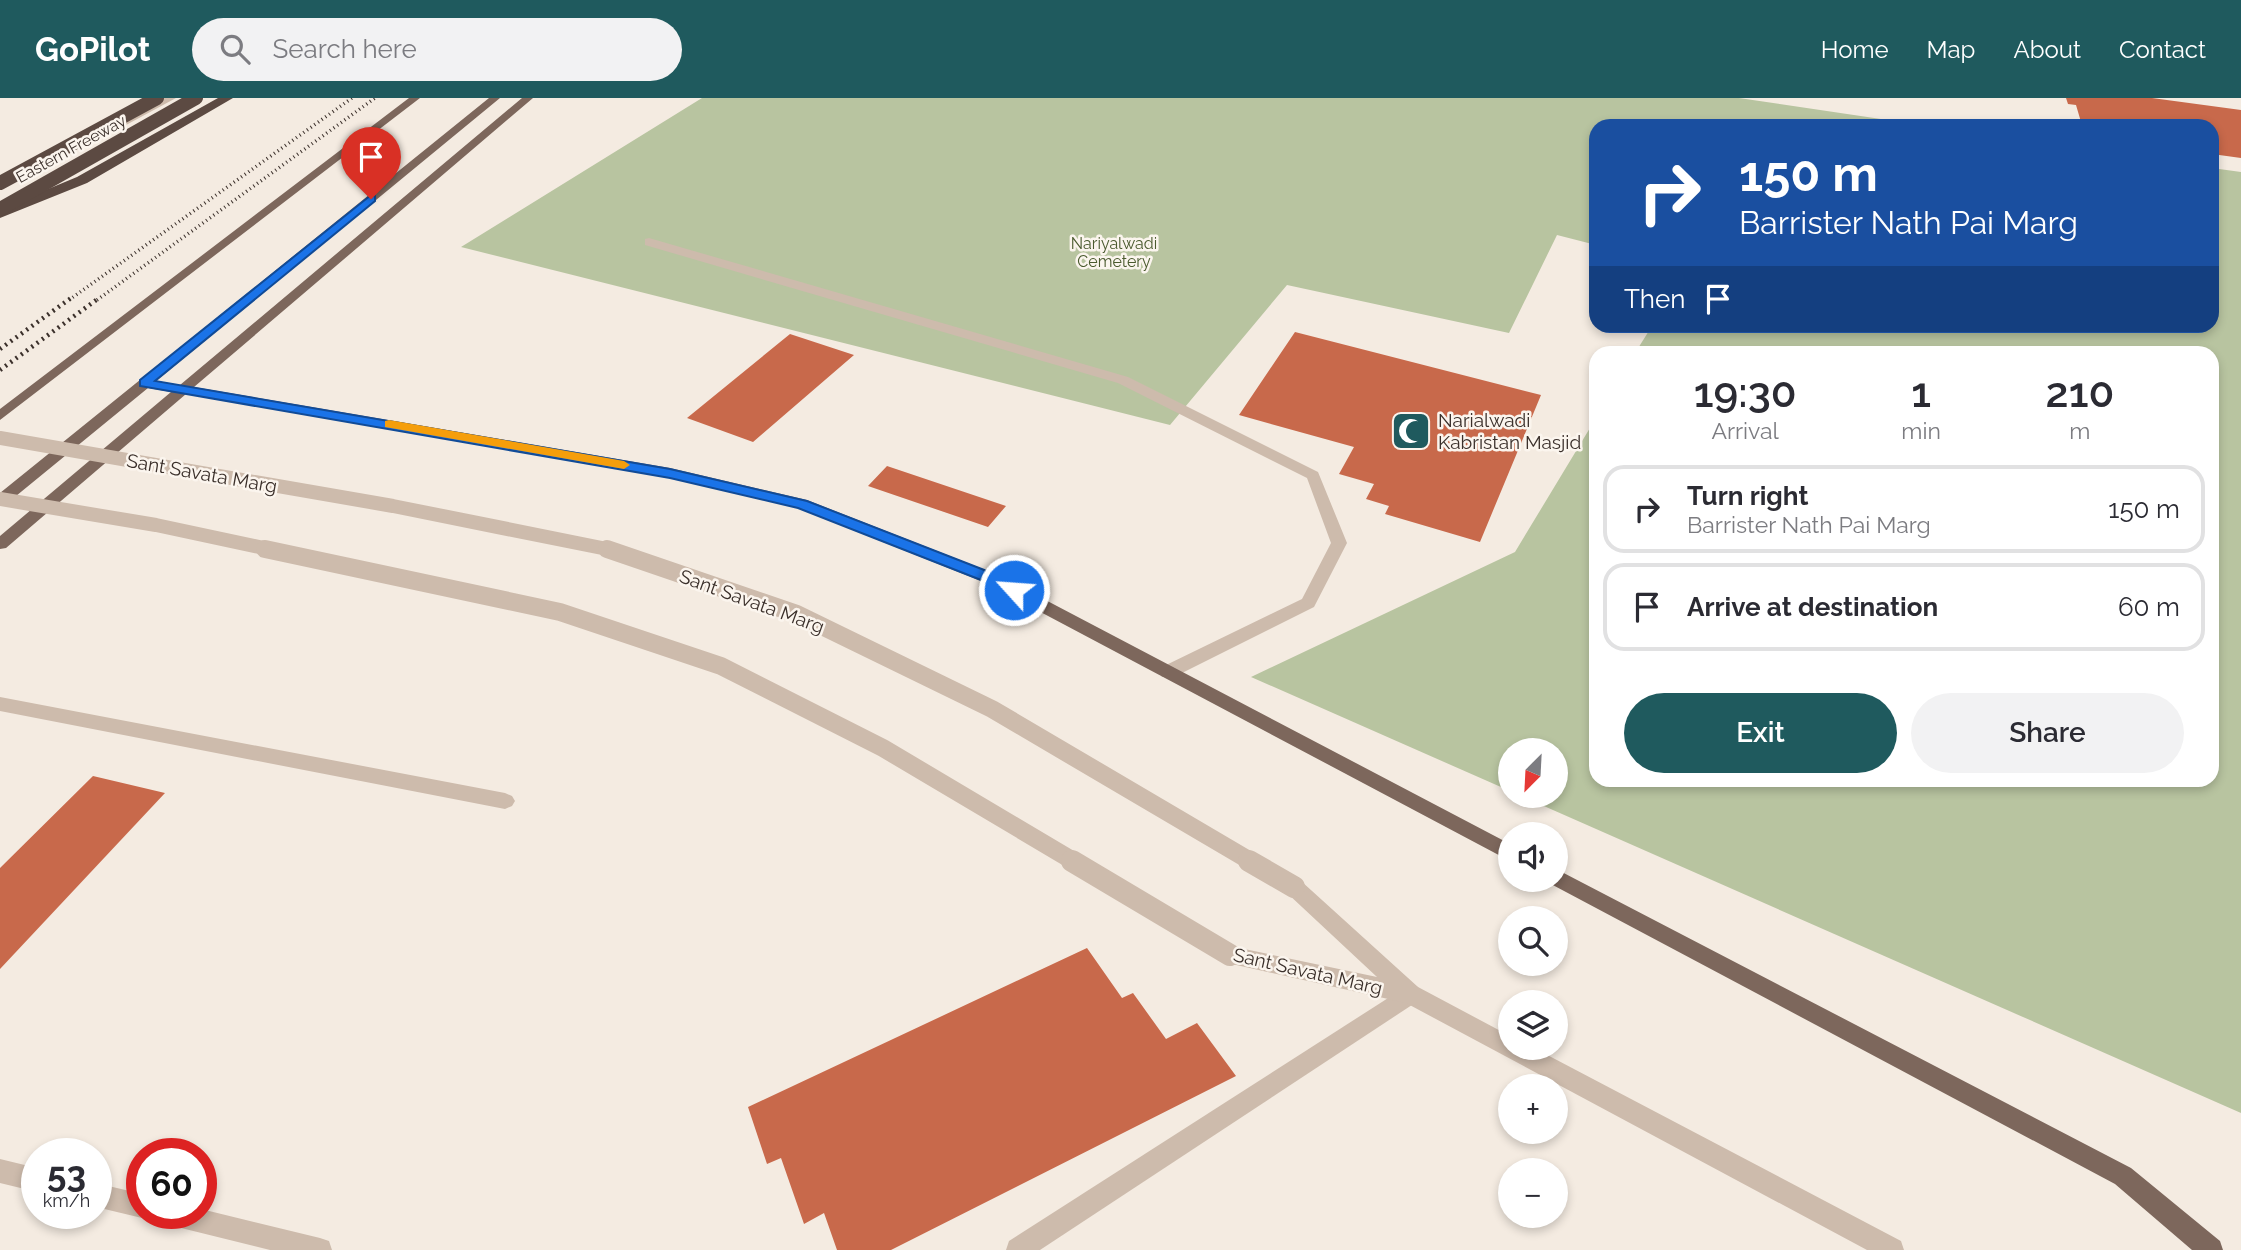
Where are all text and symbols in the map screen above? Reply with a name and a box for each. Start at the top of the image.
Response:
search box [192,18,682,81]
text: GoPilot [35,30,150,69]
icon: search [216,30,254,68]
text: Search here [272,34,417,64]
text: Home [1821,35,1889,64]
text: Map [1927,35,1975,64]
text: About [2013,35,2081,64]
text: Contact [2119,35,2206,64]
street label: Eastern Freeway [13,111,129,187]
pin [341,127,401,199]
icon: arrive [352,138,390,176]
text: 150 m [1739,145,1878,202]
icon: right [1624,147,1715,238]
text: Barrister Nath Pai Marg [1739,204,2078,241]
park label: Nariyalwadi Cemetery [1071,234,1157,271]
icon: arrive [1699,280,1737,318]
text: Then [1624,284,1685,314]
text: 19:30 [1694,368,1797,417]
text: 1 [1911,368,1931,417]
text: 210 [2046,368,2114,417]
place label: Narialwadi Kabristan Masjid [1438,409,1581,453]
mosque icon: Narialwadi Kabristan Masjid [1390,410,1432,452]
text: Arrival [1711,417,1779,444]
text: min [1901,417,1941,444]
text: m [2069,417,2090,444]
street label: Sant Savata Marg [125,449,279,497]
text: Turn right [1687,481,1808,511]
icon: right [1628,490,1666,528]
text: 150 m [2108,494,2180,524]
text: Barrister Nath Pai Marg [1687,511,1931,538]
position arrow [977,553,1051,627]
street label: Sant Savata Marg [677,565,827,637]
icon: arrive [1628,588,1666,626]
text: Arrive at destination [1687,592,1938,622]
text: 60 m [2118,592,2180,622]
button: Exit [1624,693,1897,773]
button: Share [1911,693,2184,773]
north arrow [1498,738,1568,808]
map controls [1498,738,1568,1228]
button: sound [1498,822,1568,892]
button: search [1498,906,1568,976]
street label: Sant Savata Marg [1231,943,1385,999]
button: layers [1498,990,1568,1060]
button: + [1498,1074,1568,1144]
speed limit sign: 60 [126,1138,217,1229]
text: 53 [47,1154,86,1195]
button: − [1498,1158,1568,1228]
text: km/h [43,1190,90,1211]

